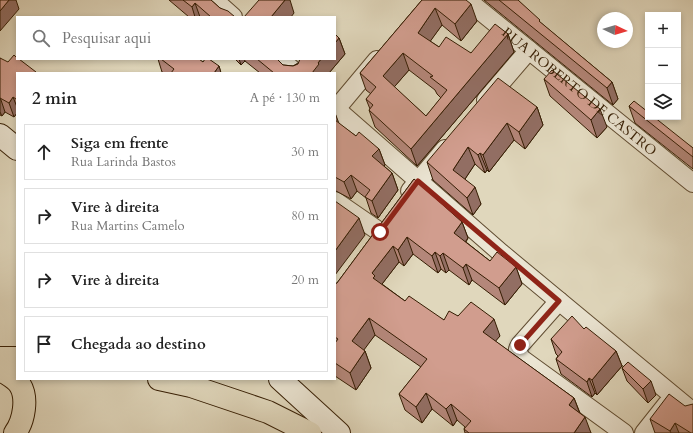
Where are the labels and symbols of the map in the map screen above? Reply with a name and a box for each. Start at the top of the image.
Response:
north arrow [597,12,633,48]
street label: RUA ROBERTO DE CASTRO [498,23,661,160]
route start [371,223,389,241]
route end [511,336,529,354]

